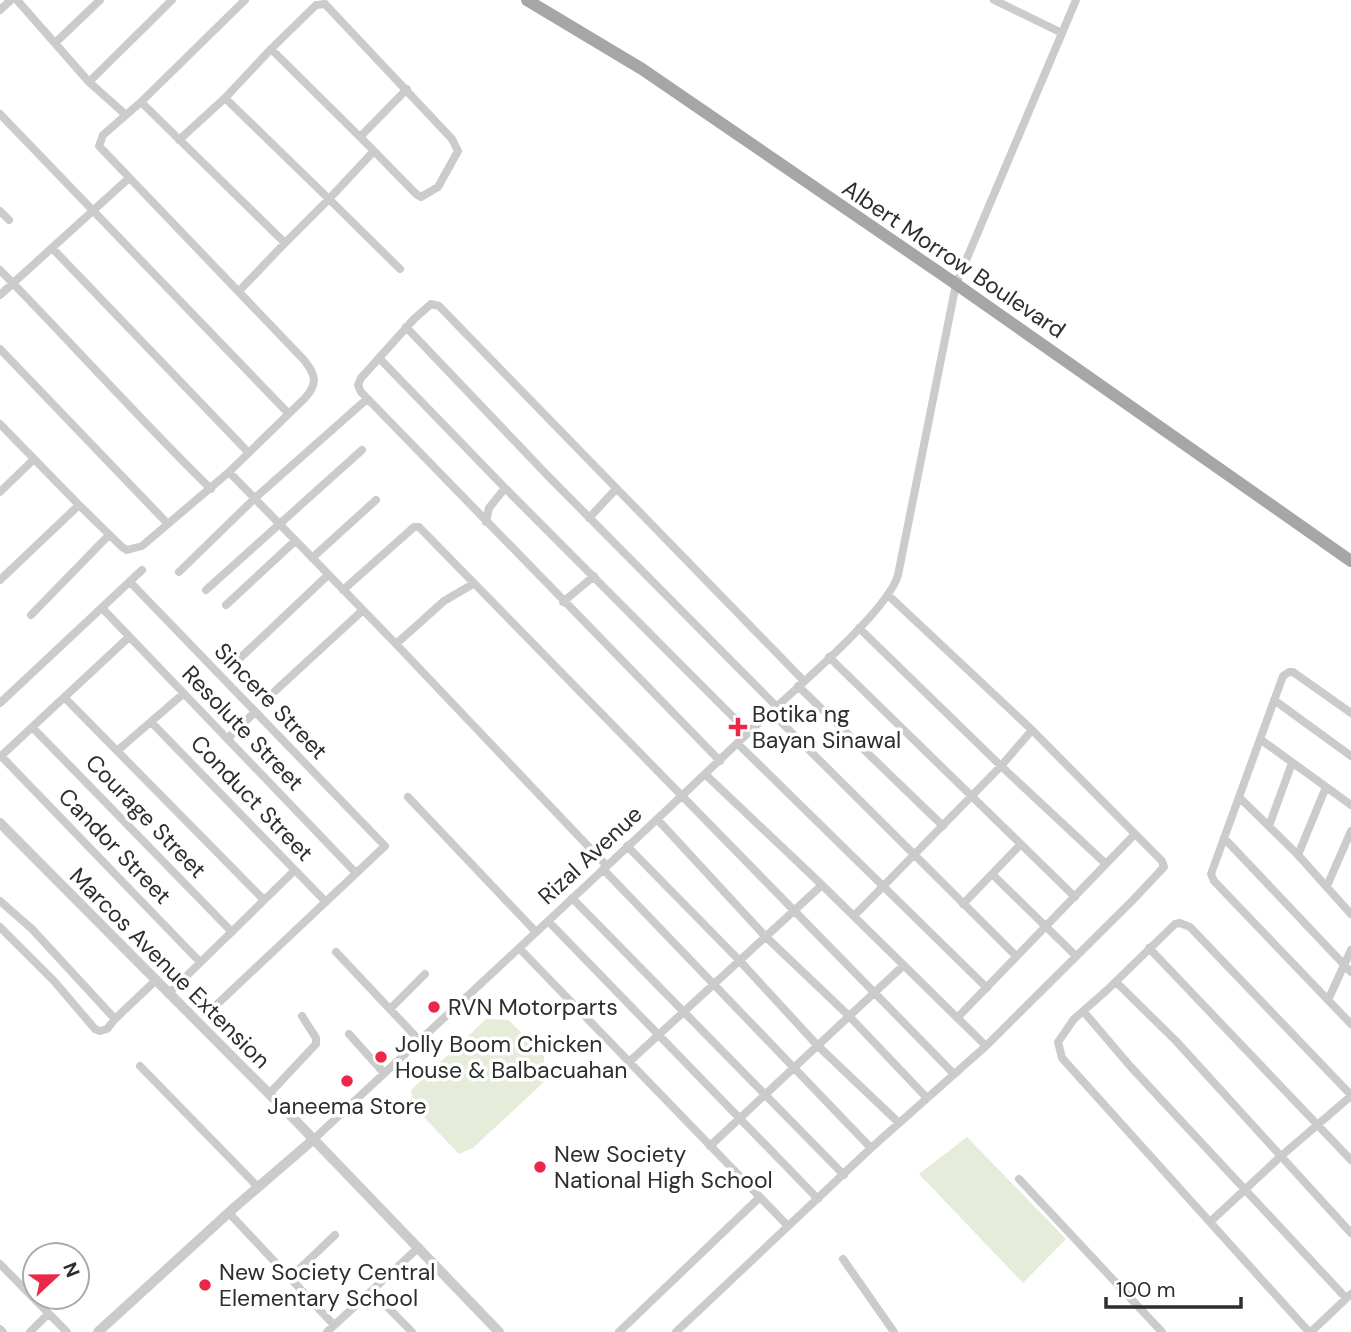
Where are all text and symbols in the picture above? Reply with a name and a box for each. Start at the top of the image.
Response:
street label: Albert Morrow Boulevard [837,173,1071,345]
street label: Sincere Street [208,636,334,766]
street label: Resolute Street [176,659,310,797]
place label: Botika ng Bayan Sinawal [752,699,901,755]
marker: Botika ng Bayan Sinawal [730,719,746,735]
street label: Conduct Street [184,729,320,867]
street label: Courage Street [79,748,213,884]
street label: Candor Street [52,782,178,910]
street label: Rizal Avenue [532,799,648,911]
street label: Marcos Avenue Extension [63,861,277,1075]
place label: RVN Motorparts [448,992,618,1022]
marker: RVN Motorparts [426,999,442,1015]
place label: Jolly Boom Chicken House & Balbacuahan [395,1029,627,1085]
marker: Jolly Boom Chicken House & Balbacuahan [373,1049,389,1065]
marker: Janeema Store [339,1073,355,1089]
place label: Janeema Store [267,1091,427,1121]
place label: New Society National High School [554,1139,773,1195]
marker: New Society National High School [532,1159,548,1175]
north arrow [21,1241,91,1311]
place label: New Society Central Elementary School [219,1257,435,1313]
text: N [57,1259,85,1281]
scale bar [1106,1266,1241,1310]
text: 100 m [1116,1276,1176,1304]
marker: New Society Central Elementary School [197,1277,213,1293]

